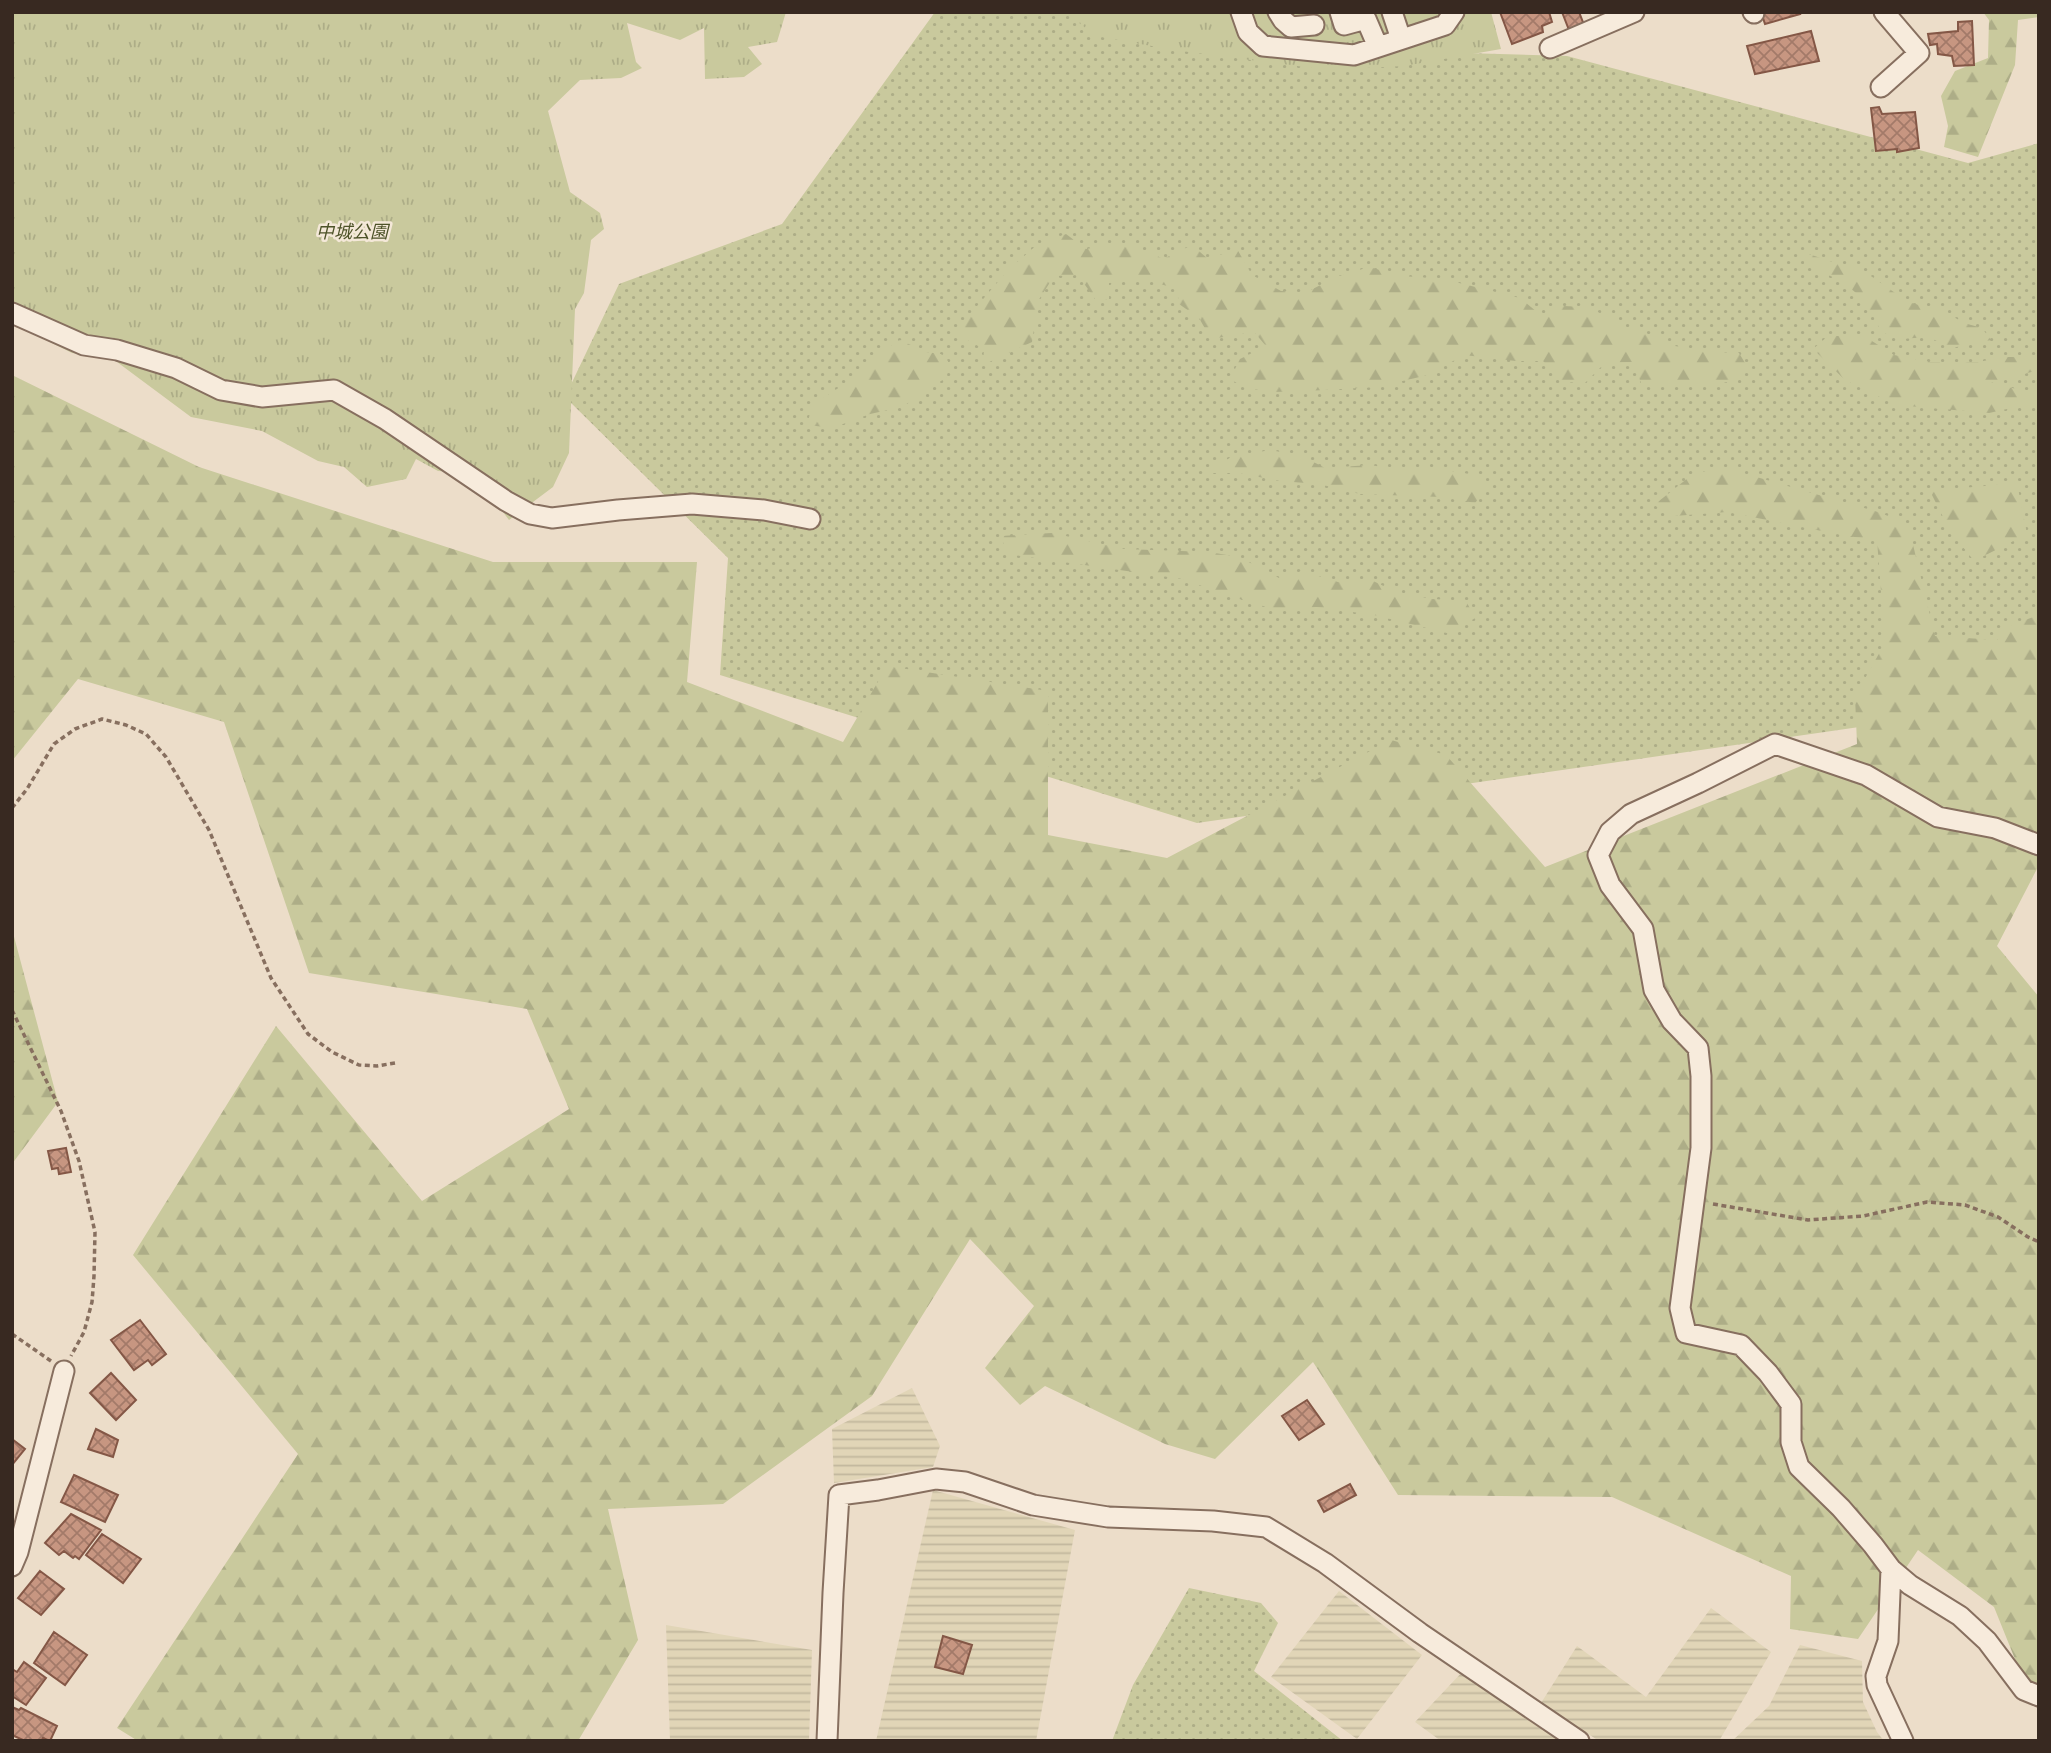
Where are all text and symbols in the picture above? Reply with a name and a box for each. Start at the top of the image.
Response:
park label: 中城公園 [316,220,391,243]

